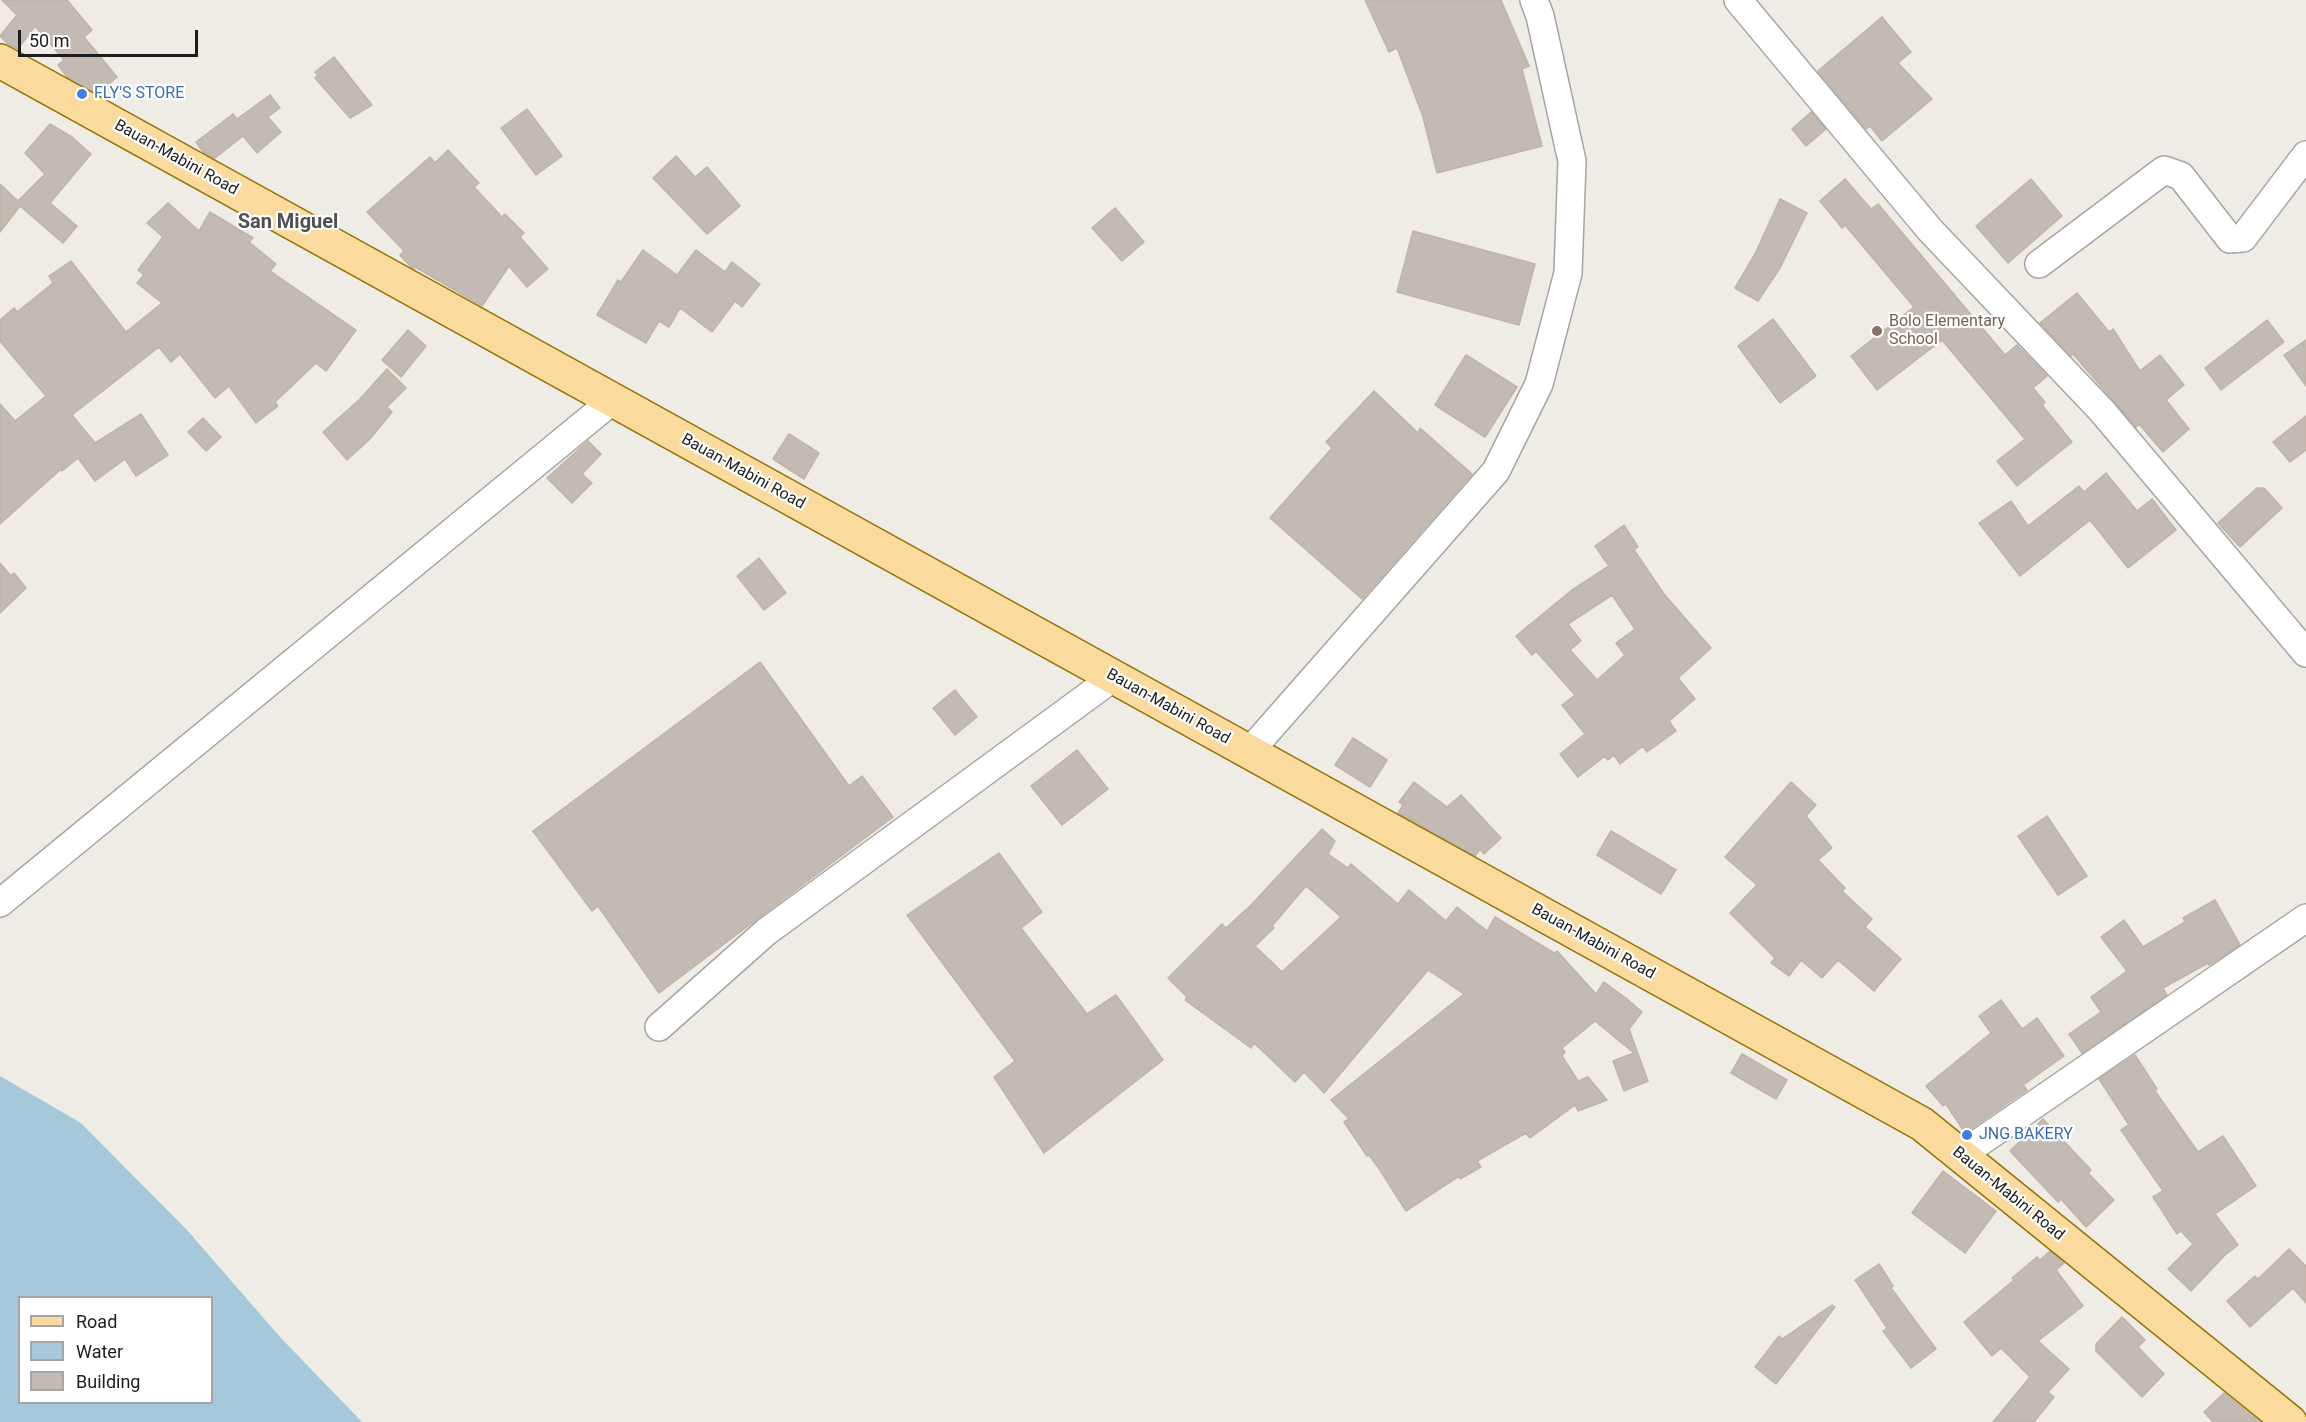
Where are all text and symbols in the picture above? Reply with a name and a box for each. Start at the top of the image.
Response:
scale bar [21,18,201,56]
text: 50 m [29,30,69,51]
place label: FLY'S STORE [94,84,184,104]
marker: FLY'S STORE [75,87,89,101]
street label: Bauan-Mabini Road [111,116,241,200]
district label: San Miguel [238,211,338,235]
place label: Bolo Elementary School [1889,312,2005,350]
marker: Bolo Elementary School [1870,324,1884,338]
street label: Bauan-Mabini Road [678,430,808,514]
street label: Bauan-Mabini Road [1103,665,1233,749]
street label: Bauan-Mabini Road [1528,900,1658,984]
place label: JNG BAKERY [1979,1125,2073,1145]
marker: JNG BAKERY [1960,1128,1974,1142]
street label: Bauan-Mabini Road [1948,1143,2068,1245]
legend [18,1296,213,1404]
text: Road [76,1311,117,1332]
text: Water [76,1341,123,1362]
text: Building [76,1371,140,1392]

